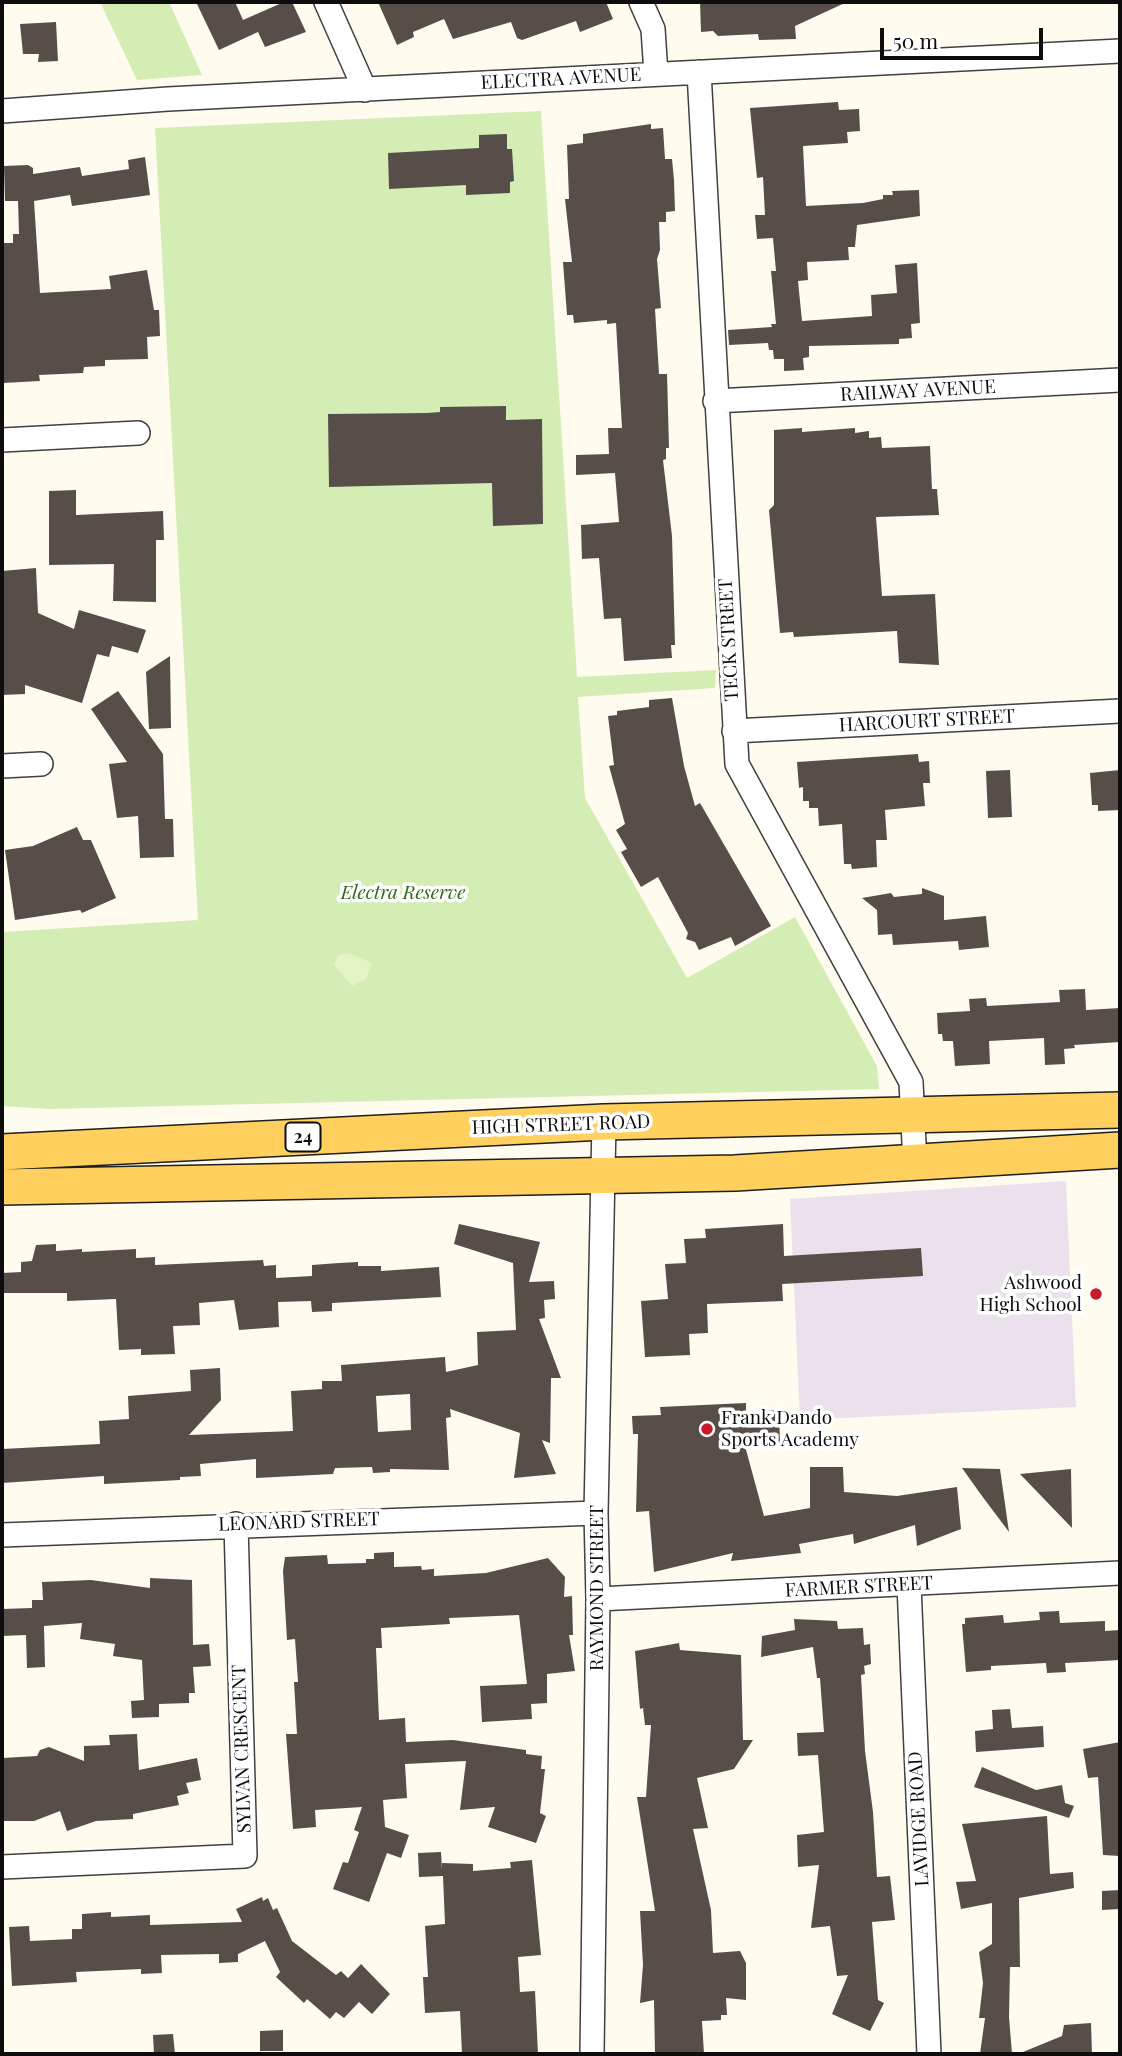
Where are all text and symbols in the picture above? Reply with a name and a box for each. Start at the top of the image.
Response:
scale bar [884,14,1047,58]
text: 50 m [893,26,938,54]
street label: ELECTRA AVENUE [480,63,642,95]
street label: RAILWAY AVENUE [840,376,996,406]
street label: TECK STREET [714,578,744,702]
street label: HARCOURT STREET [838,705,1016,737]
park label: Electra Reserve [341,882,465,904]
street label: HIGH STREET ROAD [471,1110,651,1140]
road number: 24 [286,1122,320,1152]
place label: Ashwood High School [979,1272,1082,1316]
marker: Ashwood High School [1088,1286,1104,1302]
place label: Frank Dando Sports Academy [721,1407,859,1451]
marker: Frank Dando Sports Academy [699,1421,715,1437]
street label: RAYMOND STREET [586,1505,608,1671]
street label: LEONARD STREET [218,1508,380,1536]
street label: FARMER STREET [784,1572,934,1602]
street label: SYLVAN CRESCENT [228,1664,256,1834]
street label: LAVIDGE ROAD [904,1751,934,1887]

